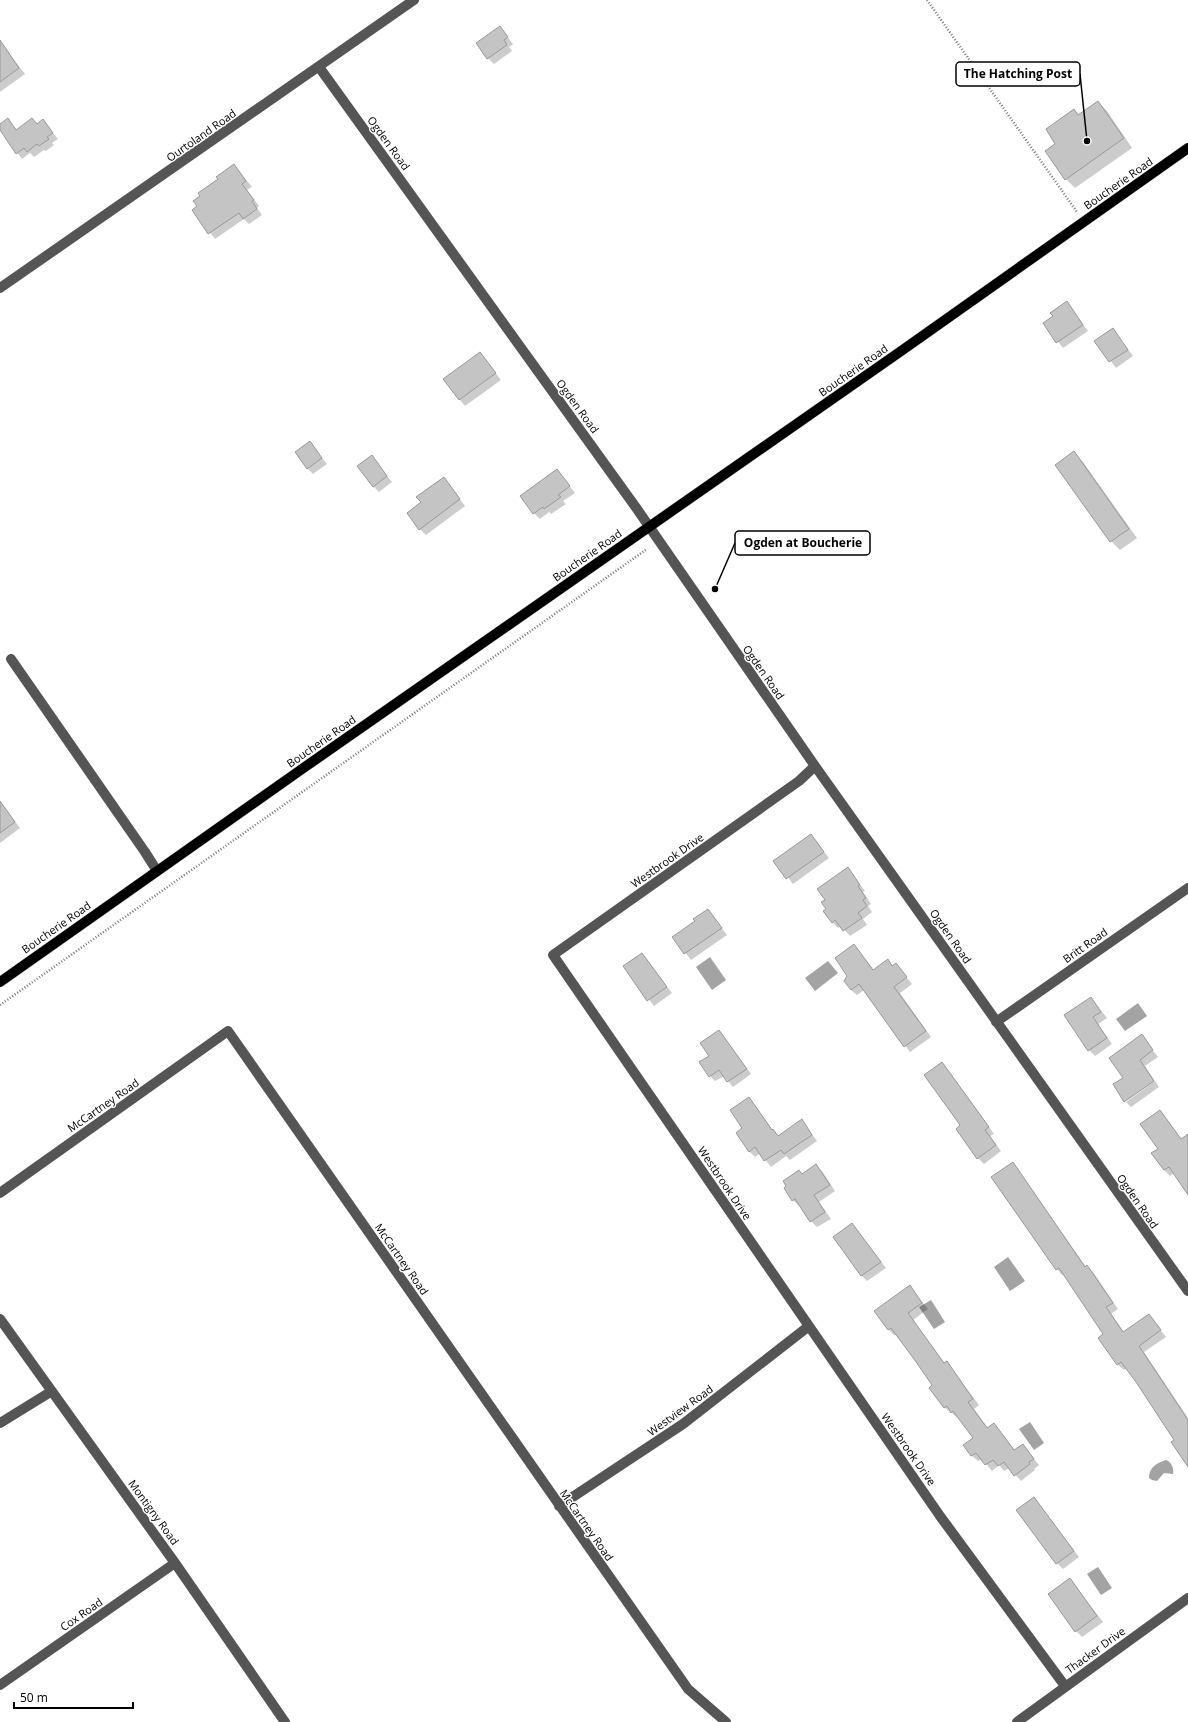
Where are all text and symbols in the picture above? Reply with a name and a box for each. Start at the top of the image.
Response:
callout: The Hatching Post [956,62,1080,86]
text: The Hatching Post [964,65,1072,82]
street label: Ourtoland Road [163,105,239,165]
street label: Ogden Road [364,113,414,173]
street label: Boucherie Road [1080,154,1156,212]
street label: Boucherie Road [815,341,891,399]
street label: Ogden Road [553,376,603,436]
street label: Boucherie Road [549,526,625,584]
callout: Ogden at Boucherie [735,531,870,555]
text: Ogden at Boucherie [744,534,862,551]
street label: Ogden Road [740,642,788,702]
street label: Boucherie Road [283,712,359,770]
street label: Westbrook Drive [628,829,706,891]
street label: Boucherie Road [18,898,94,956]
street label: Ogden Road [927,906,975,966]
street label: Britt Road [1060,924,1110,966]
street label: McCartney Road [64,1075,142,1135]
street label: Westbrook Drive [695,1143,755,1223]
street label: Ogden Road [1114,1171,1162,1231]
street label: McCartney Road [372,1220,432,1298]
street label: Westview Road [644,1381,716,1439]
street label: Westbrook Drive [878,1410,940,1488]
street label: Montigny Road [125,1476,183,1548]
street label: McCartney Road [557,1486,617,1564]
street label: Cox Road [57,1594,105,1634]
street label: Thacker Drive [1062,1623,1128,1677]
scale bar [14,1684,133,1710]
text: 50 m [20,1689,48,1706]

